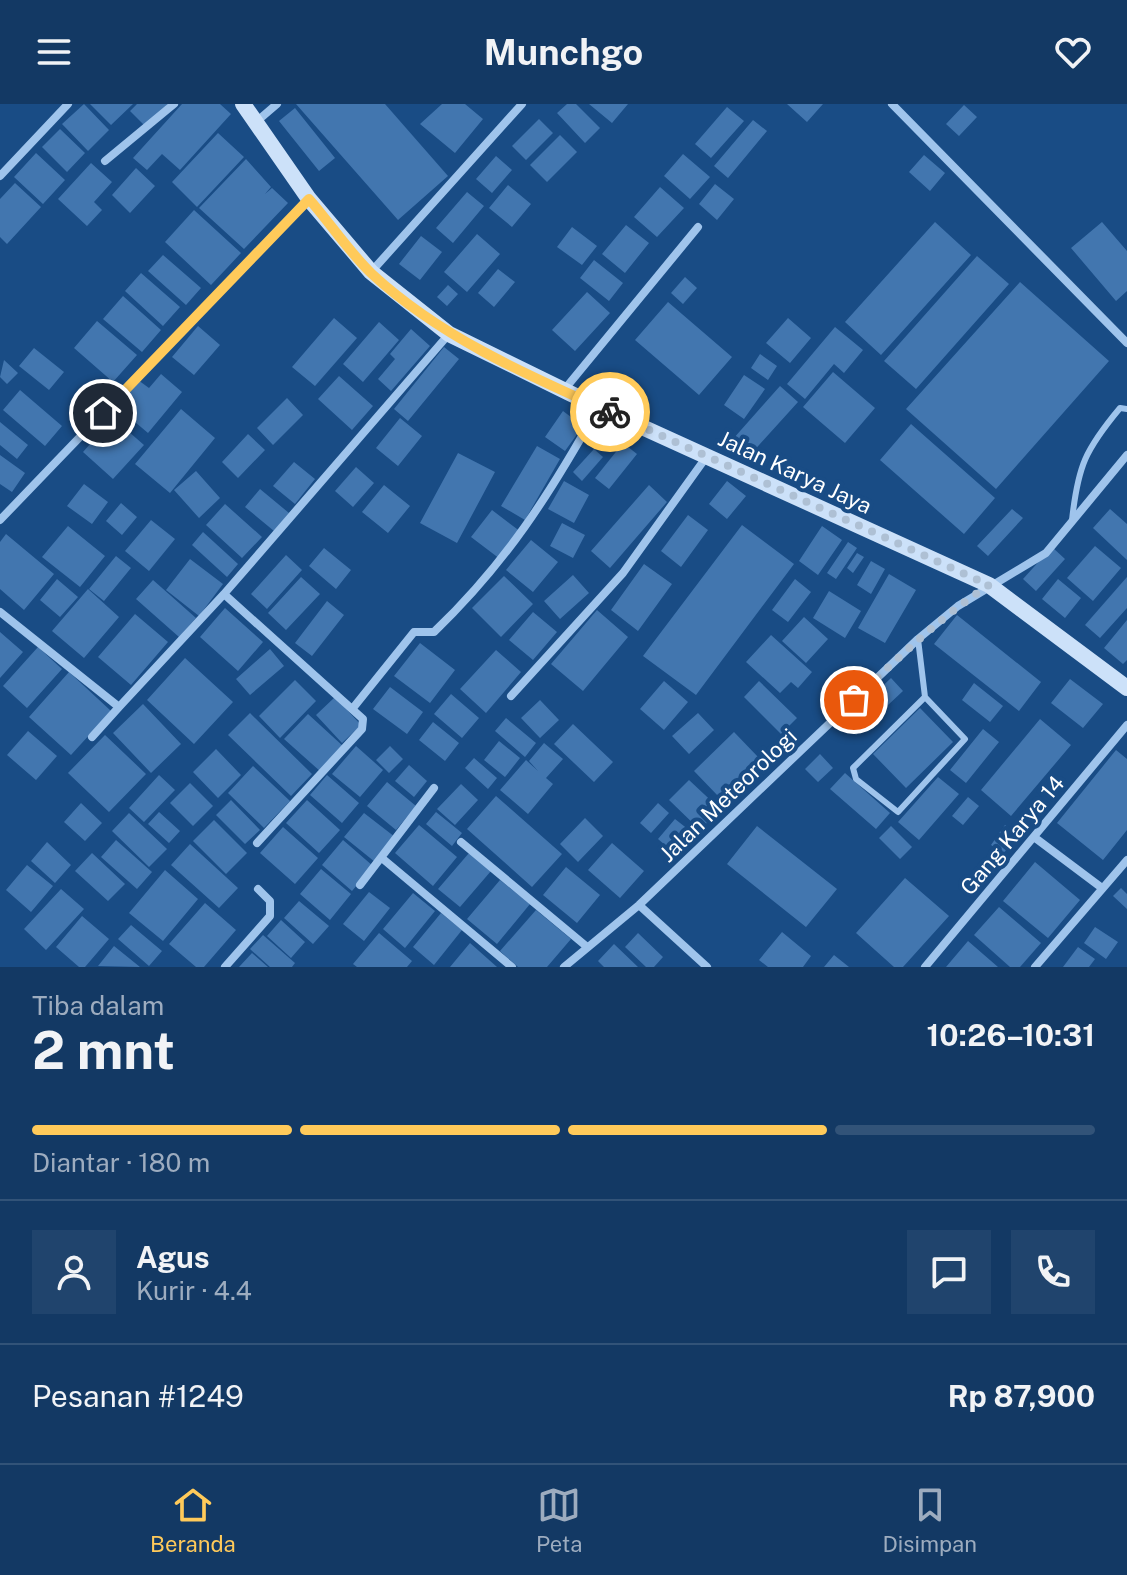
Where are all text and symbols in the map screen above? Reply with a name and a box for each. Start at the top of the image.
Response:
icon: menu [32,30,76,74]
icon: heart [1051,30,1095,74]
text: Munchgo [484,31,643,73]
courier [570,372,650,452]
pin [69,379,137,447]
icon: bike [588,390,632,434]
icon: home [81,391,125,435]
street label: Jalan Karya Jaya [714,425,876,519]
pin [820,666,888,734]
icon: bag [832,678,876,722]
street label: Jalan Meteorologi [654,723,802,867]
street label: Gang Karya 14 [955,770,1070,900]
text: Tiba dalam [32,990,164,1021]
text: 10:26–10:31 [927,1017,1095,1053]
text: 2 mnt [32,1020,175,1081]
text: Diantar · 180 m [32,1147,210,1178]
button: person [32,1230,116,1314]
button: chat [907,1230,991,1314]
button: phone [1011,1230,1095,1314]
text: Agus [136,1239,210,1275]
text: Kurir · 4.4 [136,1275,252,1306]
text: Pesanan #1249 [32,1378,244,1414]
text: Rp 87,900 [948,1378,1095,1414]
tab: Beranda [150,1483,236,1557]
tab: Peta [536,1483,582,1557]
tab: Disimpan [883,1483,977,1557]

